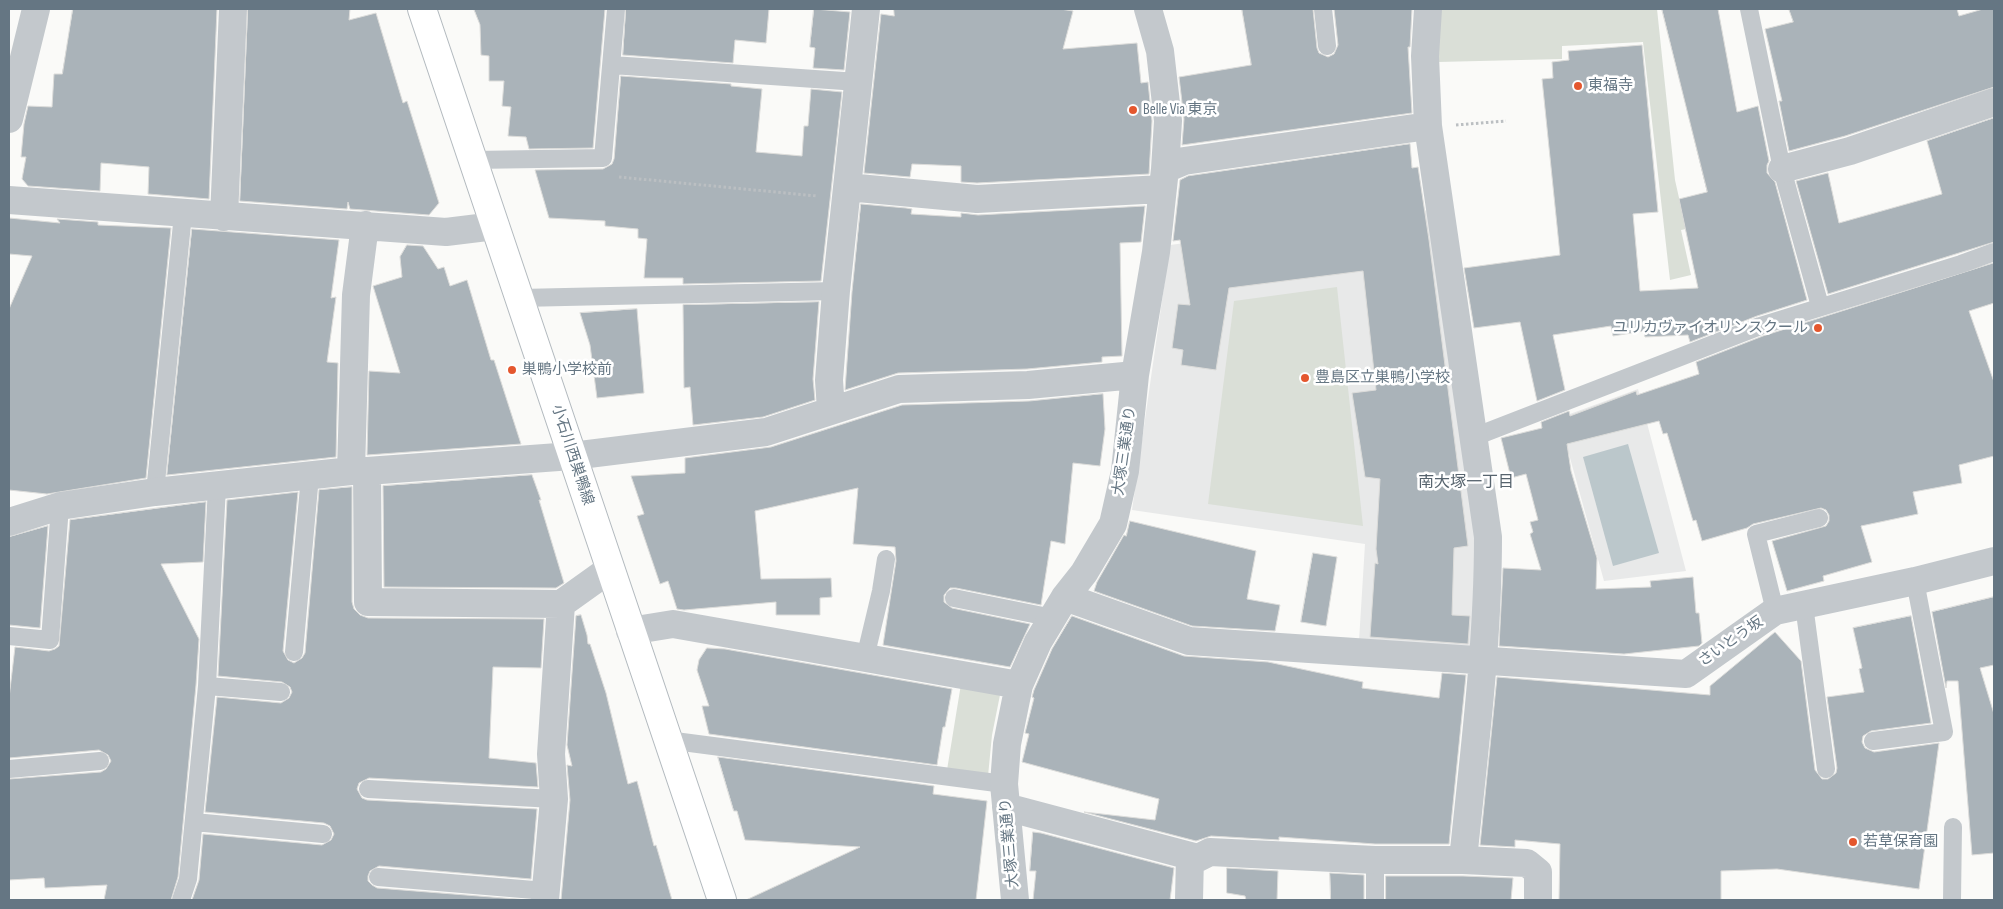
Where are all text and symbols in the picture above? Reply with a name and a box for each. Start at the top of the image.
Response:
place label: 東福寺 [1588,77,1633,95]
marker: 東福寺 [1572,80,1584,92]
place label: Belle Via 東京 [1143,101,1217,119]
marker: Belle Via 東京 [1127,104,1139,116]
place label: ユリカヴァイオリンスクール [1613,319,1808,337]
marker: ユリカヴァイオリンスクール [1812,322,1824,334]
place label: 巣鴨小学校前 [522,361,612,379]
marker: 巣鴨小学校前 [506,364,518,376]
place label: 豊島区立巣鴨小学校 [1315,369,1450,387]
marker: 豊島区立巣鴨小学校 [1299,372,1311,384]
street label: 小石川西巣鴨線 [547,402,597,508]
street label: 大塚三業通り [1110,405,1140,497]
district label: 南大塚一丁目 [1418,473,1514,493]
street label: さいとう坂 [1695,613,1767,671]
street label: 大塚三業通り [997,797,1023,889]
place label: 若草保育園 [1863,833,1938,851]
marker: 若草保育園 [1847,836,1859,848]

